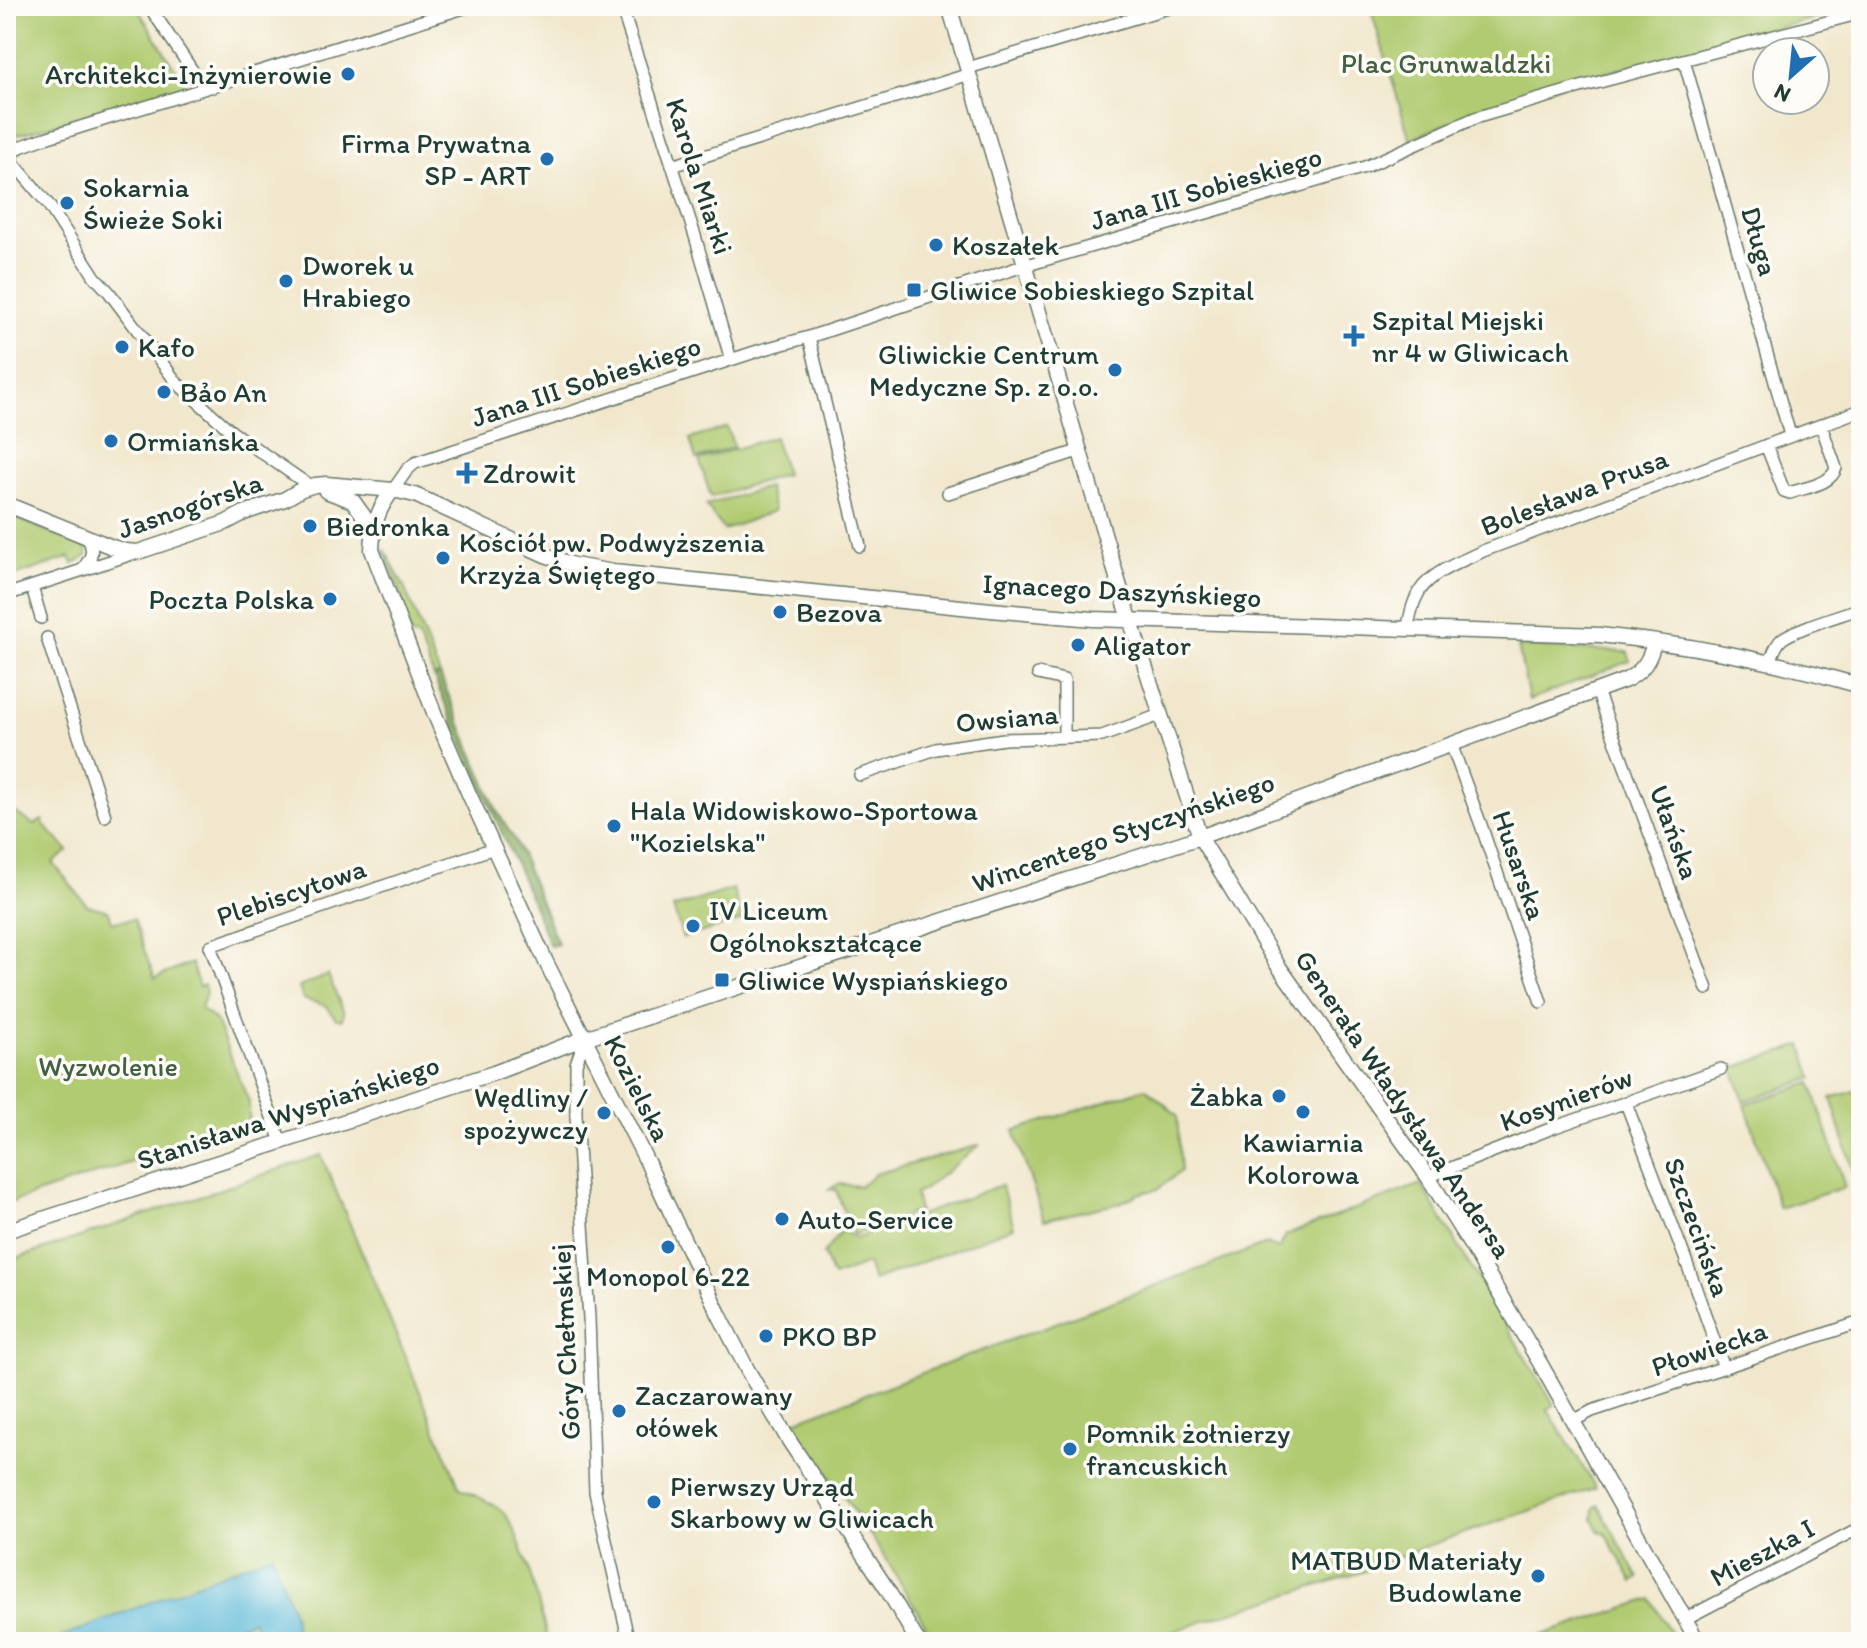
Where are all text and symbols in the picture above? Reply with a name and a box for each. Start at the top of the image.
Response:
north arrow [1751,36,1831,116]
park label: Plac Grunwaldzki [1341,46,1551,80]
place label: Architekci-Inżynierowie [45,57,332,91]
marker: Architekci-Inżynierowie [339,65,357,83]
text: N [1769,78,1795,109]
street label: Karola Miarki [659,94,741,258]
place label: Firma Prywatna SP - ART [341,126,531,192]
street label: Jana III Sobieskiego [1086,139,1326,237]
marker: Firma Prywatna SP - ART [538,150,556,168]
place label: Sokarnia Świeże Soki [83,170,223,236]
marker: Sokarnia Świeże Soki [58,194,76,212]
street label: Długa [1734,203,1786,280]
place label: Koszałek [952,228,1060,262]
marker: Koszałek [927,236,945,254]
place label: Dworek u Hrabiego [302,248,415,314]
marker: Dworek u Hrabiego [277,272,295,290]
place label: Gliwice Sobieskiego Szpital [930,273,1254,307]
marker: Gliwice Sobieskiego Szpital [905,281,923,299]
place label: Szpital Miejski nr 4 w Gliwicach [1372,303,1569,369]
marker: Szpital Miejski nr 4 w Gliwicach [1343,325,1365,347]
street label: Jana III Sobieskiego [467,328,705,434]
place label: Kafo [138,330,195,364]
place label: Gliwickie Centrum Medyczne Sp. z o.o. [869,337,1099,403]
marker: Kafo [113,338,131,356]
marker: Gliwickie Centrum Medyczne Sp. z o.o. [1106,361,1124,379]
place label: Bảo An [180,375,267,409]
marker: Bảo An [155,383,173,401]
place label: Ormiańska [127,424,260,458]
marker: Ormiańska [102,432,120,450]
street label: Bolesława Prusa [1475,440,1673,543]
place label: Zdrowit [483,456,576,490]
street label: Jasnogórska [113,464,267,546]
marker: Zdrowit [458,464,476,482]
place label: Biedronka [326,509,450,543]
marker: Biedronka [301,517,319,535]
place label: Kościół pw. Podwyższenia Krzyża Świętego [459,525,765,591]
marker: Kościół pw. Podwyższenia Krzyża Świętego [434,549,452,567]
street label: Ignacego Daszyńskiego [982,566,1262,614]
place label: Poczta Polska [148,582,314,616]
marker: Poczta Polska [321,590,339,608]
place label: Bezova [796,595,882,629]
marker: Bezova [771,603,789,621]
place label: Aligator [1094,628,1191,662]
marker: Aligator [1069,636,1087,654]
street label: Owsiana [954,697,1060,739]
street label: Wincentego Styczyńskiego [967,764,1279,900]
street label: Ułańska [1642,780,1708,884]
place label: Hala Widowiskowo-Sportowa "Kozielska" [630,793,978,859]
street label: Husarska [1485,806,1555,925]
marker: Hala Widowiskowo-Sportowa "Kozielska" [605,817,623,835]
street label: Plebiscytowa [212,850,371,933]
place label: IV Liceum Ogólnokształcące [709,893,922,959]
marker: IV Liceum Ogólnokształcące [684,917,702,935]
street label: Generała Władysława Andersa [1288,943,1520,1265]
place label: Gliwice Wyspiańskiego [738,963,1008,997]
marker: Gliwice Wyspiańskiego [713,971,731,989]
street label: Kozielska [597,1029,679,1147]
street label: Stanisława Wyspiańskiego [133,1047,443,1177]
park label: Wyzwolenie [38,1049,178,1083]
street label: Kosynierów [1495,1059,1637,1139]
place label: Żabka [1190,1079,1263,1113]
place label: Wędliny / spożywczy [463,1080,588,1146]
marker: Żabka [1270,1087,1288,1105]
marker: Kawiarnia Kolorowa [1294,1103,1312,1121]
marker: Wędliny / spożywczy [595,1104,613,1122]
place label: Kawiarnia Kolorowa [1243,1125,1364,1191]
street label: Szczecińska [1657,1153,1739,1302]
place label: Auto-Service [798,1202,954,1236]
marker: Auto-Service [773,1210,791,1228]
marker: Monopol 6-22 [659,1238,677,1256]
street label: Góry Chełmskiej [543,1243,587,1441]
place label: Monopol 6-22 [586,1259,750,1293]
street label: Płowiecka [1647,1312,1772,1384]
place label: PKO BP [782,1319,876,1353]
marker: PKO BP [757,1327,775,1345]
place label: Zaczarowany ołówek [635,1378,792,1444]
marker: Zaczarowany ołówek [610,1402,628,1420]
place label: Pomnik żołnierzy francuskich [1086,1416,1290,1482]
marker: Pomnik żołnierzy francuskich [1061,1440,1079,1458]
place label: Pierwszy Urząd Skarbowy w Gliwicach [670,1469,934,1535]
marker: Pierwszy Urząd Skarbowy w Gliwicach [645,1493,663,1511]
street label: Mieszka I [1704,1510,1820,1594]
place label: MATBUD Materiały Budowlane [1290,1543,1522,1609]
marker: MATBUD Materiały Budowlane [1529,1567,1547,1585]

